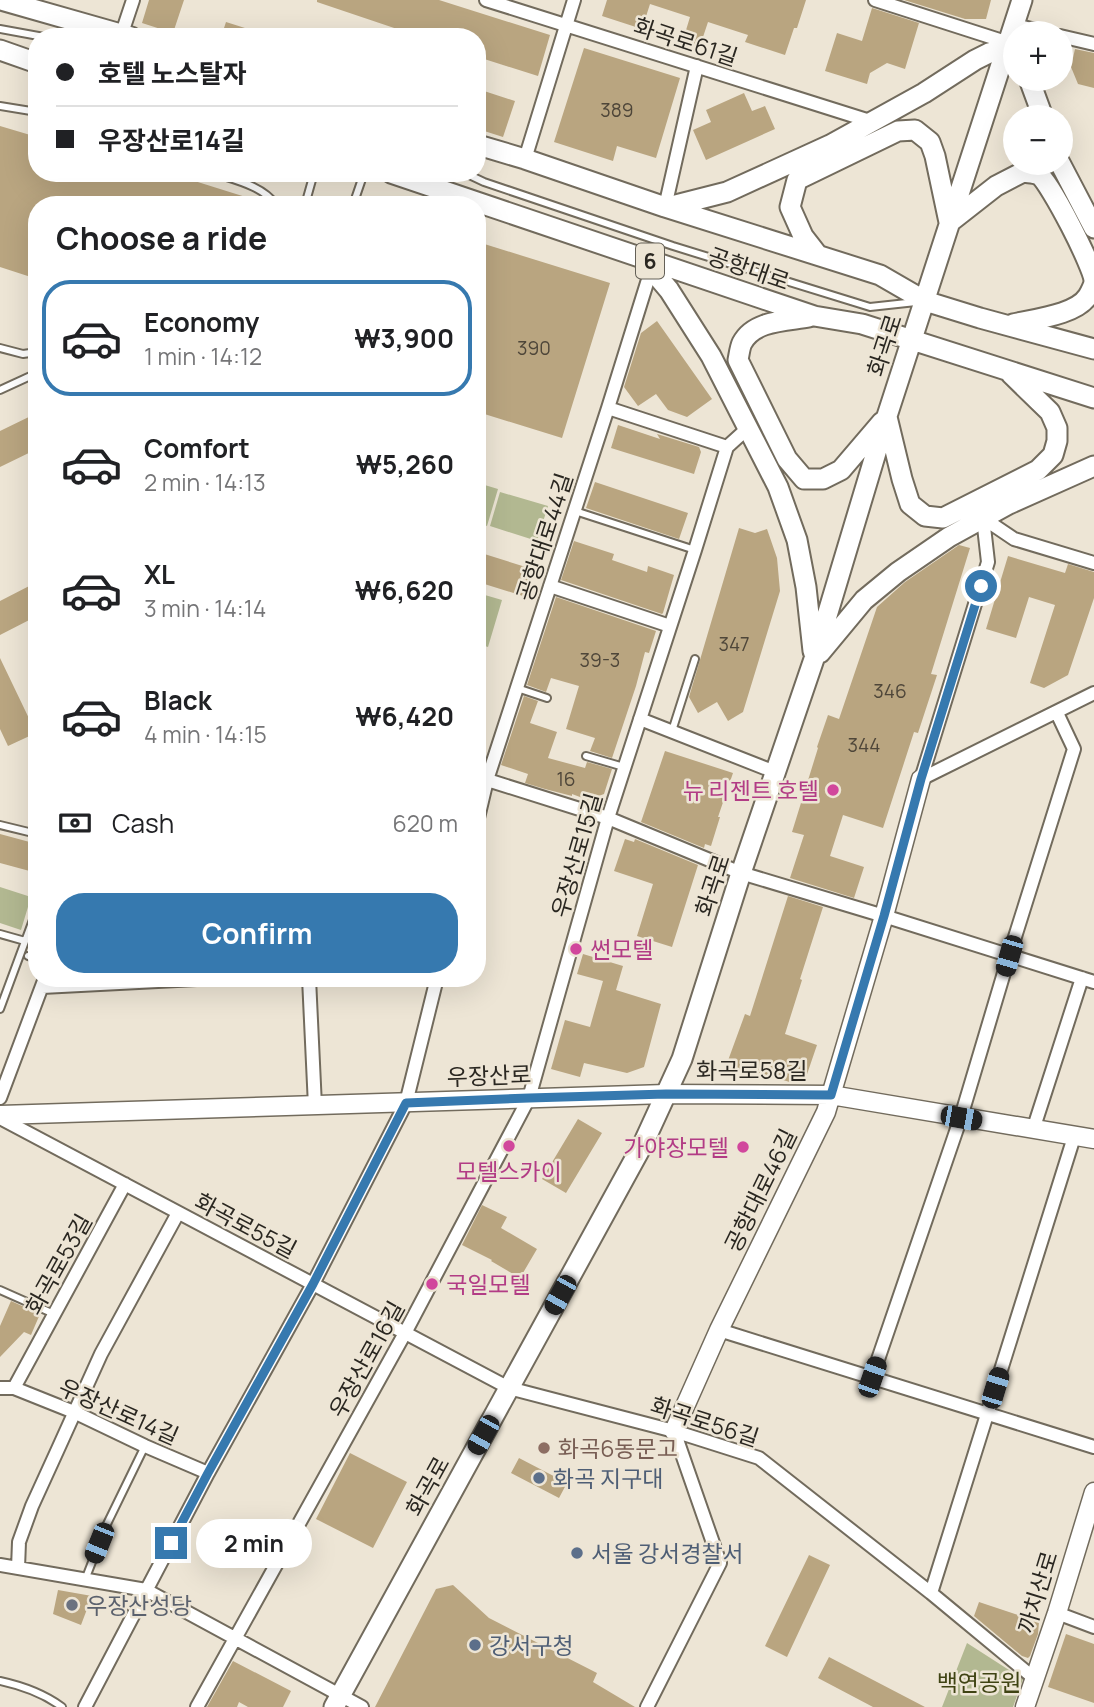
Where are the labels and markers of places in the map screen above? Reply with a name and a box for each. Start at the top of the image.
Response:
place label: 뉴 리젠트 호텔 [683,774,819,806]
marker: 뉴 리젠트 호텔 [825,782,841,798]
place label: 썬모텔 [590,933,653,965]
marker: 썬모텔 [568,941,584,957]
place label: 가야장모텔 [623,1131,729,1163]
marker: 모텔스카이 [501,1138,517,1154]
marker: 가야장모텔 [735,1139,751,1155]
place label: 모텔스카이 [456,1155,562,1187]
place label: 국일모텔 [446,1268,531,1300]
marker: 국일모텔 [424,1276,440,1292]
place label: 화곡6동문고 [558,1432,678,1464]
marker: 화곡6동문고 [536,1440,552,1456]
place label: 화곡 지구대 [553,1462,663,1494]
marker: 화곡 지구대 [531,1470,547,1486]
place label: 서울 강서경찰서 [591,1537,744,1569]
marker: 서울 강서경찰서 [569,1545,585,1561]
place label: 우장산성당 [86,1589,192,1621]
marker: 우장산성당 [64,1597,80,1613]
place label: 강서구청 [489,1629,574,1661]
marker: 강서구청 [467,1637,483,1653]

